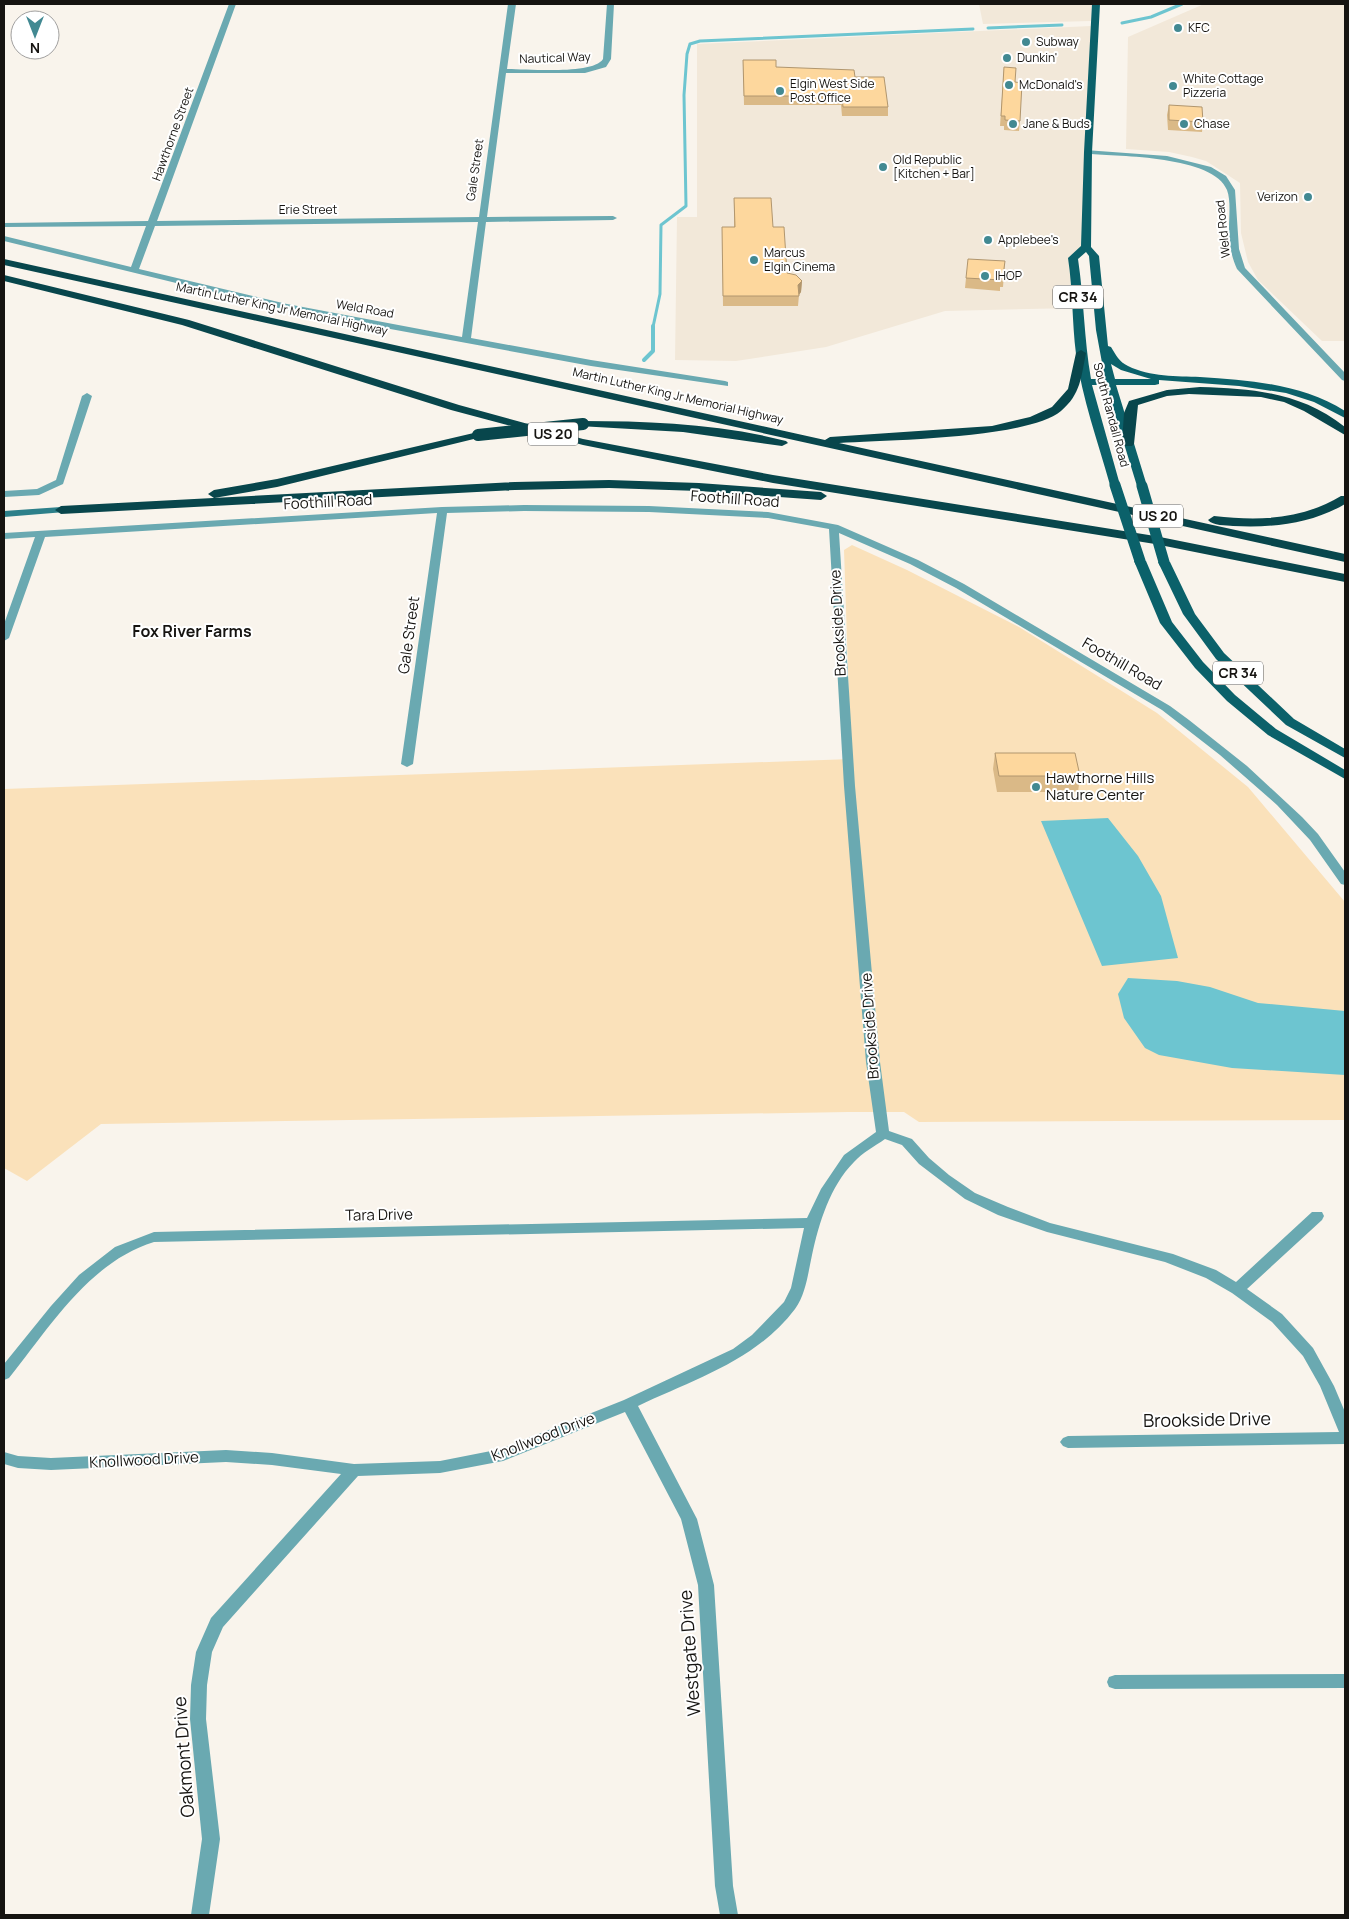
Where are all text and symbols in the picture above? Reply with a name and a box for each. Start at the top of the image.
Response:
north arrow [10,10,60,60]
place label: KFC [1188,19,1210,36]
marker: KFC [1172,22,1184,34]
place label: Subway [1036,33,1080,50]
marker: Subway [1020,36,1032,48]
text: N [30,39,40,58]
street label: Nautical Way [519,48,592,67]
place label: Dunkin' [1017,49,1057,66]
marker: Dunkin' [1001,52,1013,64]
place label: White Cottage Pizzeria [1183,70,1264,101]
place label: Elgin West Side Post Office [790,75,874,106]
place label: McDonald's [1019,76,1083,93]
marker: McDonald's [1003,79,1015,91]
marker: White Cottage Pizzeria [1167,80,1179,92]
street label: Hawthorne Street [148,84,198,183]
marker: Elgin West Side Post Office [774,85,786,97]
place label: Jane & Buds [1023,115,1090,132]
place label: Chase [1194,115,1230,132]
marker: Jane & Buds [1007,118,1019,130]
marker: Chase [1178,118,1190,130]
street label: Gale Street [462,138,487,202]
place label: Old Republic [Kitchen + Bar] [893,151,975,182]
marker: Old Republic [Kitchen + Bar] [877,161,889,173]
place label: Verizon [1257,188,1298,205]
marker: Verizon [1302,191,1314,203]
street label: Weld Road [1211,199,1234,259]
street label: Erie Street [279,201,338,218]
place label: Applebee's [998,231,1059,248]
marker: Applebee's [982,234,994,246]
place label: Marcus Elgin Cinema [764,244,835,275]
marker: Marcus Elgin Cinema [748,254,760,266]
place label: IHOP [995,267,1022,284]
marker: IHOP [979,270,991,282]
street label: Martin Luther King Jr Memorial Highway [175,278,390,339]
road number: CR 34 [1053,286,1103,308]
street label: Weld Road [335,295,395,322]
street label: South Randall Road [1089,361,1134,469]
street label: Martin Luther King Jr Memorial Highway [571,363,786,428]
road number: US 20 [528,422,578,446]
street label: Foothill Road [690,485,780,512]
street label: Foothill Road [283,489,373,514]
road number: US 20 [1133,504,1183,528]
street label: Brookside Drive [824,569,851,677]
street label: Gale Street [393,595,424,675]
district label: Fox River Farms [132,620,252,642]
street label: Foothill Road [1078,632,1166,695]
road number: CR 34 [1213,661,1263,684]
place label: Hawthorne Hills Nature Center [1046,767,1154,805]
marker: Hawthorne Hills Nature Center [1030,781,1042,793]
street label: Brookside Drive [855,972,884,1080]
street label: Tara Drive [345,1203,413,1226]
street label: Brookside Drive [1143,1406,1271,1432]
street label: Knollwood Drive [488,1407,598,1466]
street label: Knollwood Drive [89,1446,199,1473]
street label: Westgate Drive [673,1589,705,1717]
street label: Oakmont Drive [167,1696,199,1818]

